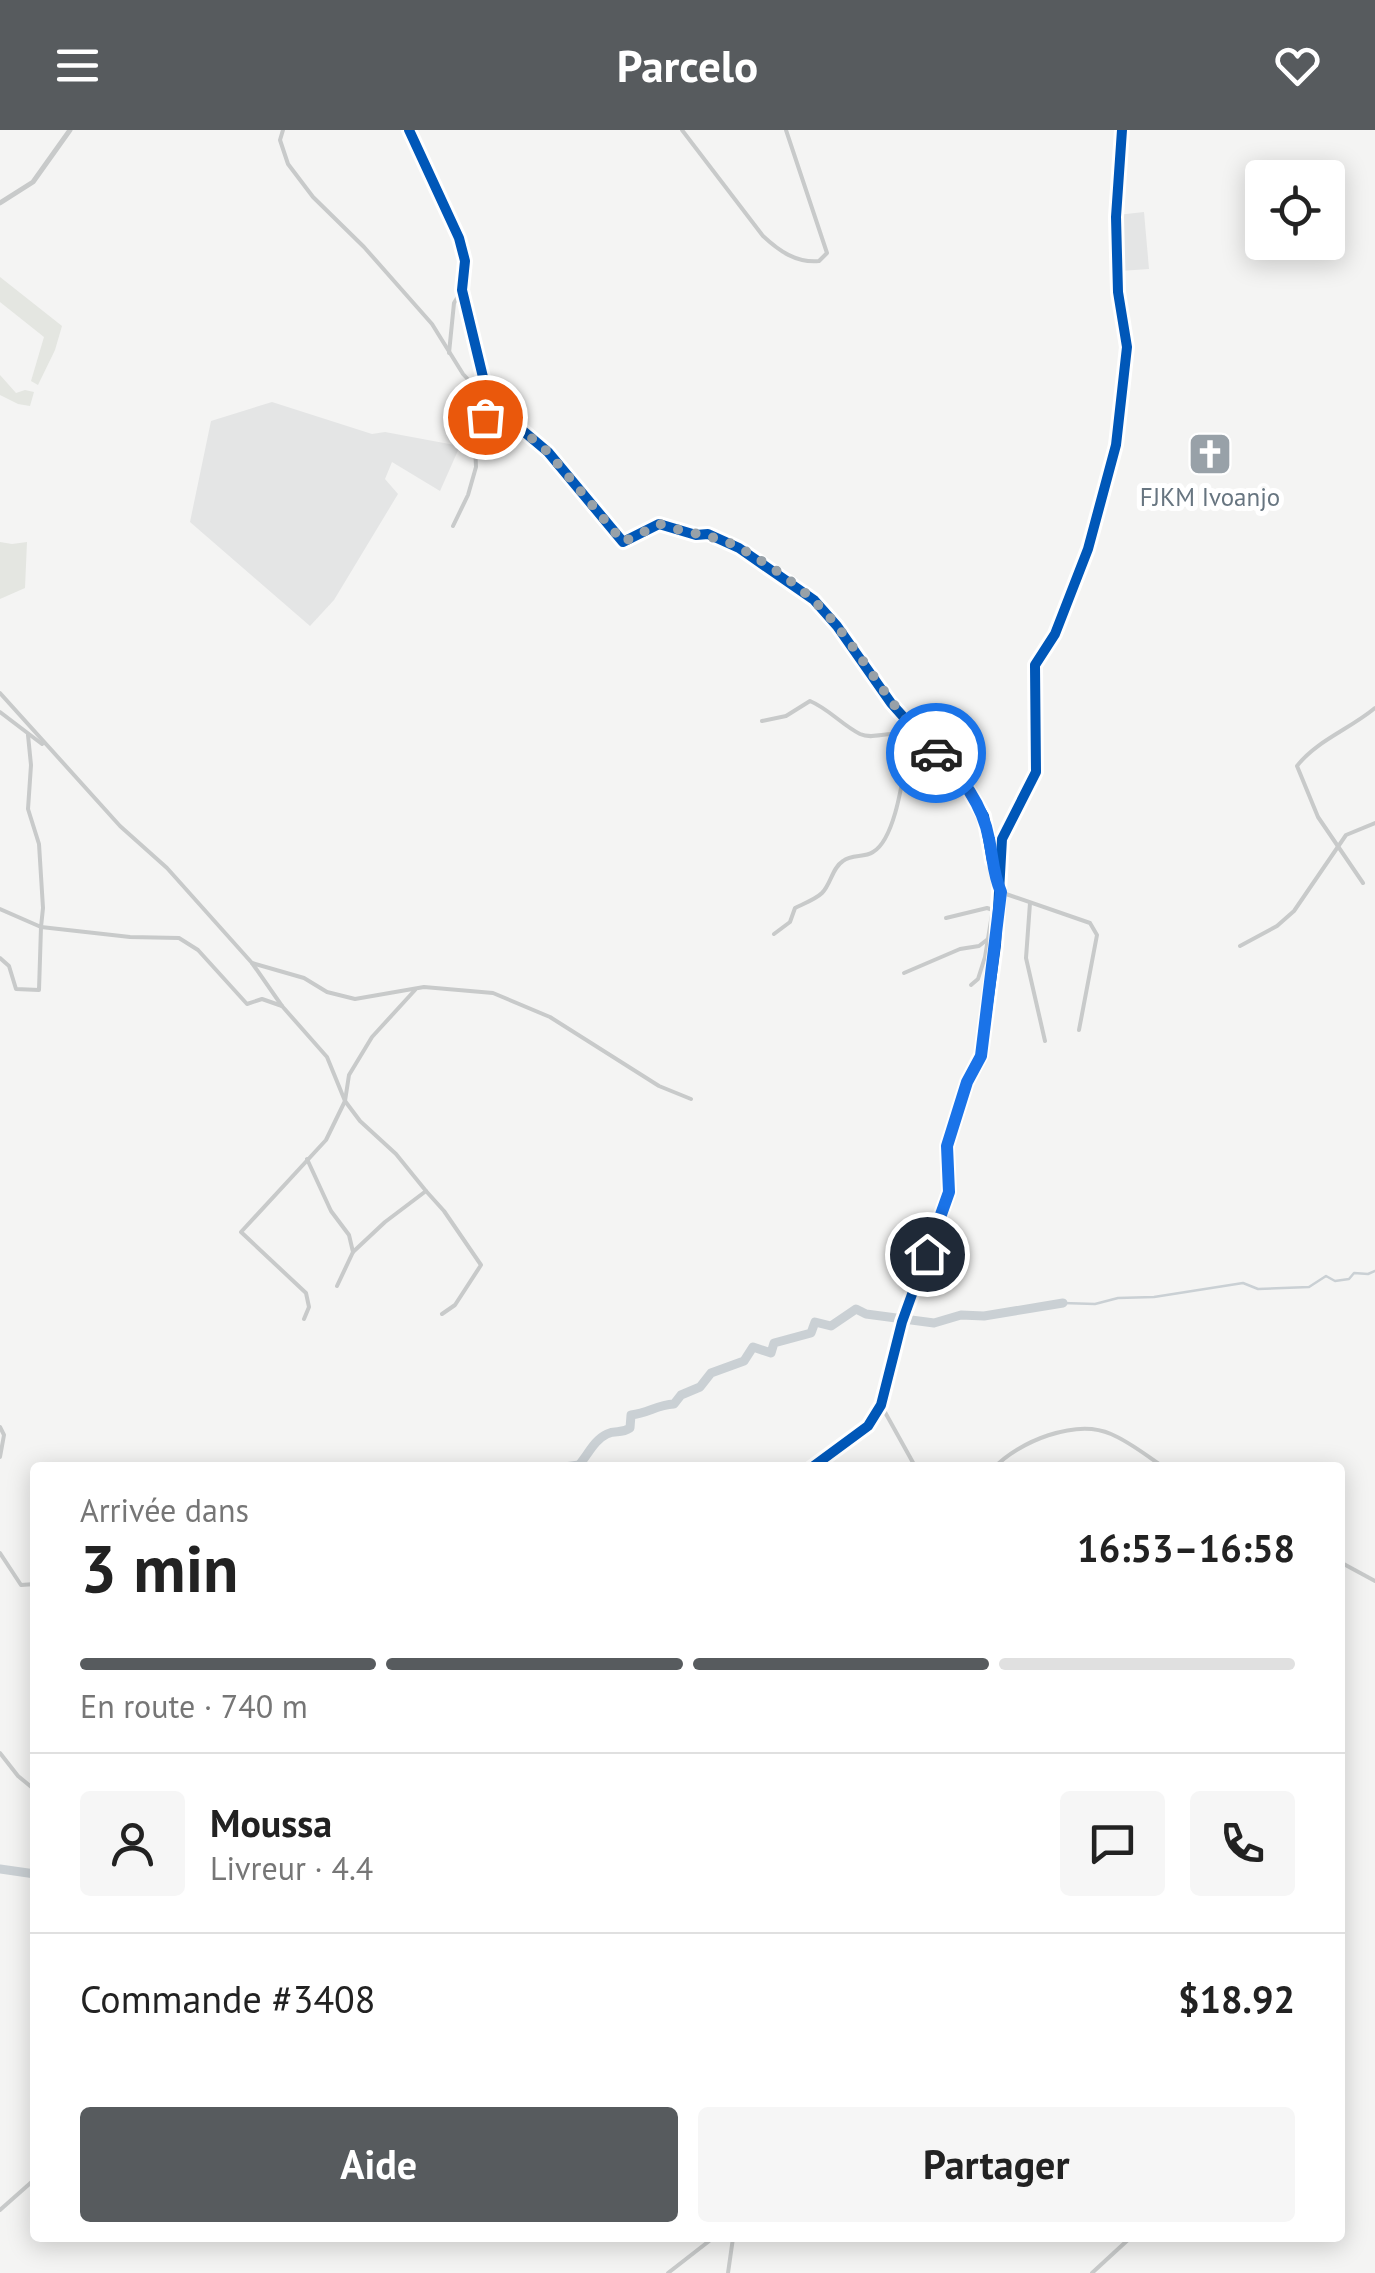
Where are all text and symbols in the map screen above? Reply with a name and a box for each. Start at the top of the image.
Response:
text: Parcelo [617,36,758,94]
icon: menu [50,38,105,93]
icon: heart [1270,38,1325,93]
map controls [1245,160,1345,260]
button: locate [1245,160,1345,260]
pin [443,375,528,460]
icon: bag [458,390,513,445]
church icon: FJKM Ivoanjo [1187,431,1233,477]
place label: FJKM Ivoanjo [1140,481,1280,513]
courier [886,703,986,803]
icon: car [909,726,964,781]
pin [885,1212,970,1297]
icon: home [900,1227,955,1282]
text: Arrivée dans [80,1489,249,1531]
text: 16:53–16:58 [1077,1523,1295,1572]
text: 3 min [80,1526,239,1610]
text: En route · 740 m [80,1685,308,1727]
button: person [80,1791,185,1896]
button: chat [1060,1791,1165,1896]
button: phone [1190,1791,1295,1896]
text: Moussa [210,1798,332,1847]
text: Livreur · 4.4 [210,1847,373,1889]
text: Commande #3408 [80,1974,376,2023]
text: $18.92 [1178,1974,1295,2023]
button: Aide [80,2107,678,2222]
button: Partager [698,2107,1295,2222]

